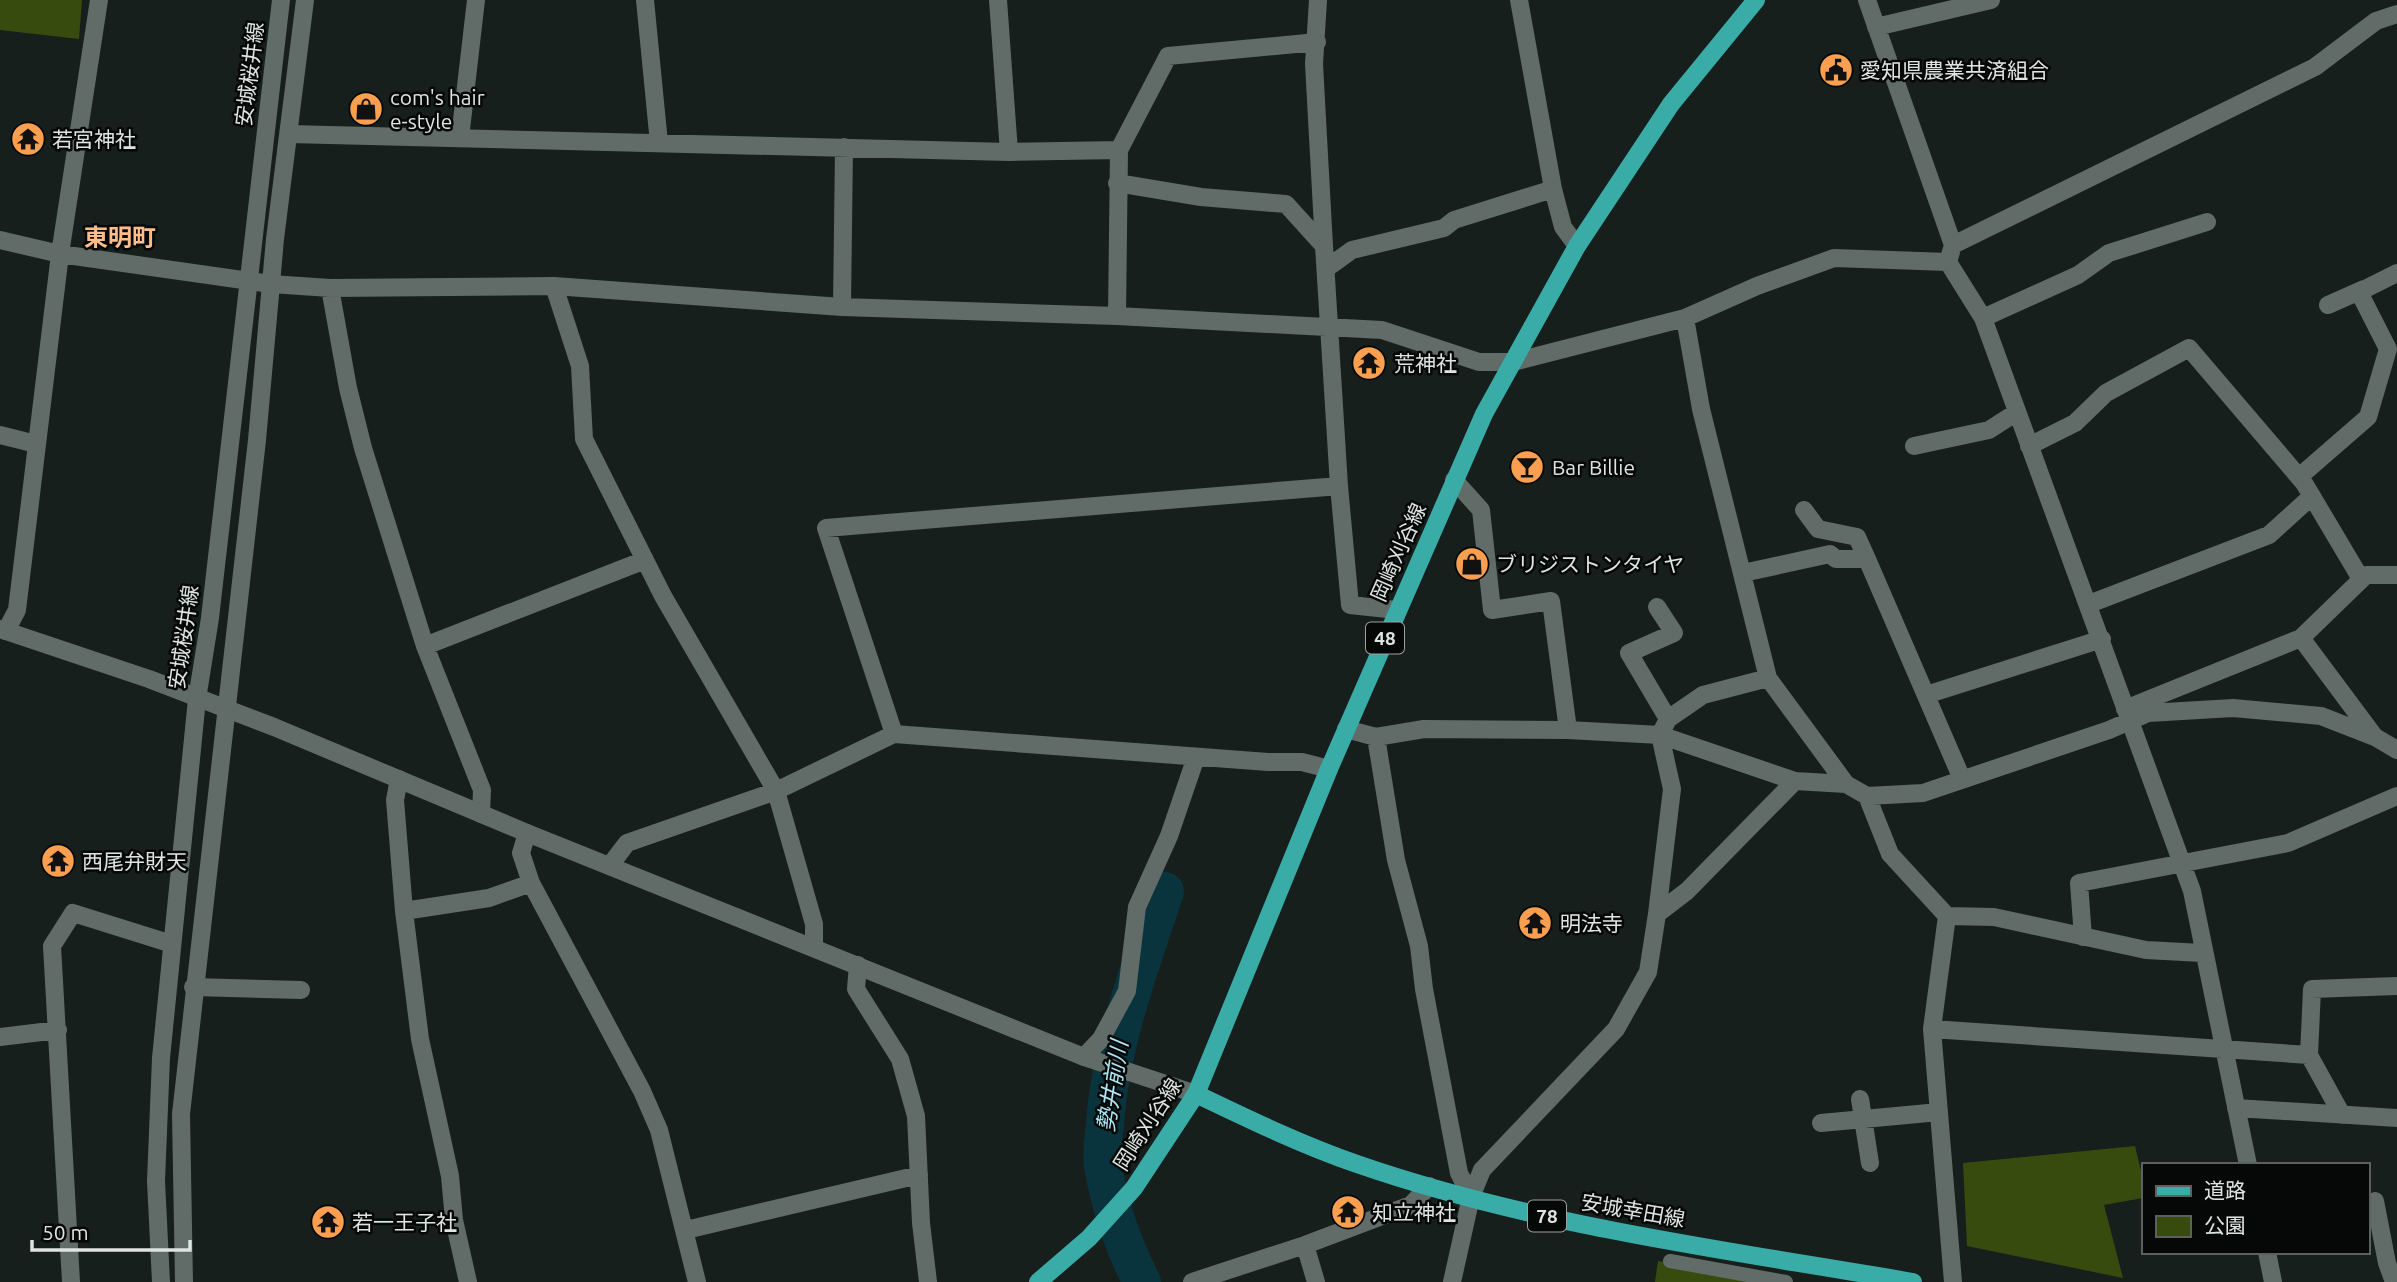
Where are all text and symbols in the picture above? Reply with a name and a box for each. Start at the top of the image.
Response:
street label: 安城桜井線 [231,20,267,128]
public building icon: 愛知県農業共済組合 [1817,51,1855,89]
place label: 愛知県農業共済組合 [1860,58,2049,82]
place label: com's hair e-style [390,85,485,133]
shop icon: com's hair e-style [347,90,385,128]
temple icon: 若宮神社 [9,120,47,158]
place label: 若宮神社 [52,127,136,151]
district label: 東明町 [84,224,156,251]
temple icon: 荒神社 [1350,344,1388,382]
place label: 荒神社 [1394,351,1457,375]
bar icon: Bar Billie [1508,448,1546,486]
place label: Bar Billie [1552,455,1635,479]
street label: 岡崎刈谷線 [1366,499,1430,605]
shop icon: ブリジストンタイヤ [1453,545,1491,583]
place label: ブリジストンタイヤ [1496,552,1684,576]
street label: 安城桜井線 [164,583,202,691]
road number: 48 [1366,622,1404,653]
temple icon: 西尾弁財天 [39,842,77,880]
place label: 西尾弁財天 [82,849,187,873]
temple icon: 明法寺 [1516,904,1554,942]
place label: 明法寺 [1560,911,1623,935]
water label: 勢井前川 [1092,1036,1132,1133]
street label: 岡崎刈谷線 [1108,1073,1186,1175]
legend [2142,1163,2369,1254]
text: 道路 [2204,1178,2246,1202]
street label: 安城幸田線 [1579,1189,1687,1231]
temple icon: 知立神社 [1329,1193,1367,1231]
place label: 知立神社 [1372,1200,1456,1224]
road number: 78 [1528,1200,1566,1232]
temple icon: 若一王子社 [309,1203,347,1241]
scale bar [32,1208,189,1252]
place label: 若一王子社 [352,1210,457,1234]
text: 公園 [2204,1213,2246,1237]
text: 50 m [42,1220,89,1244]

